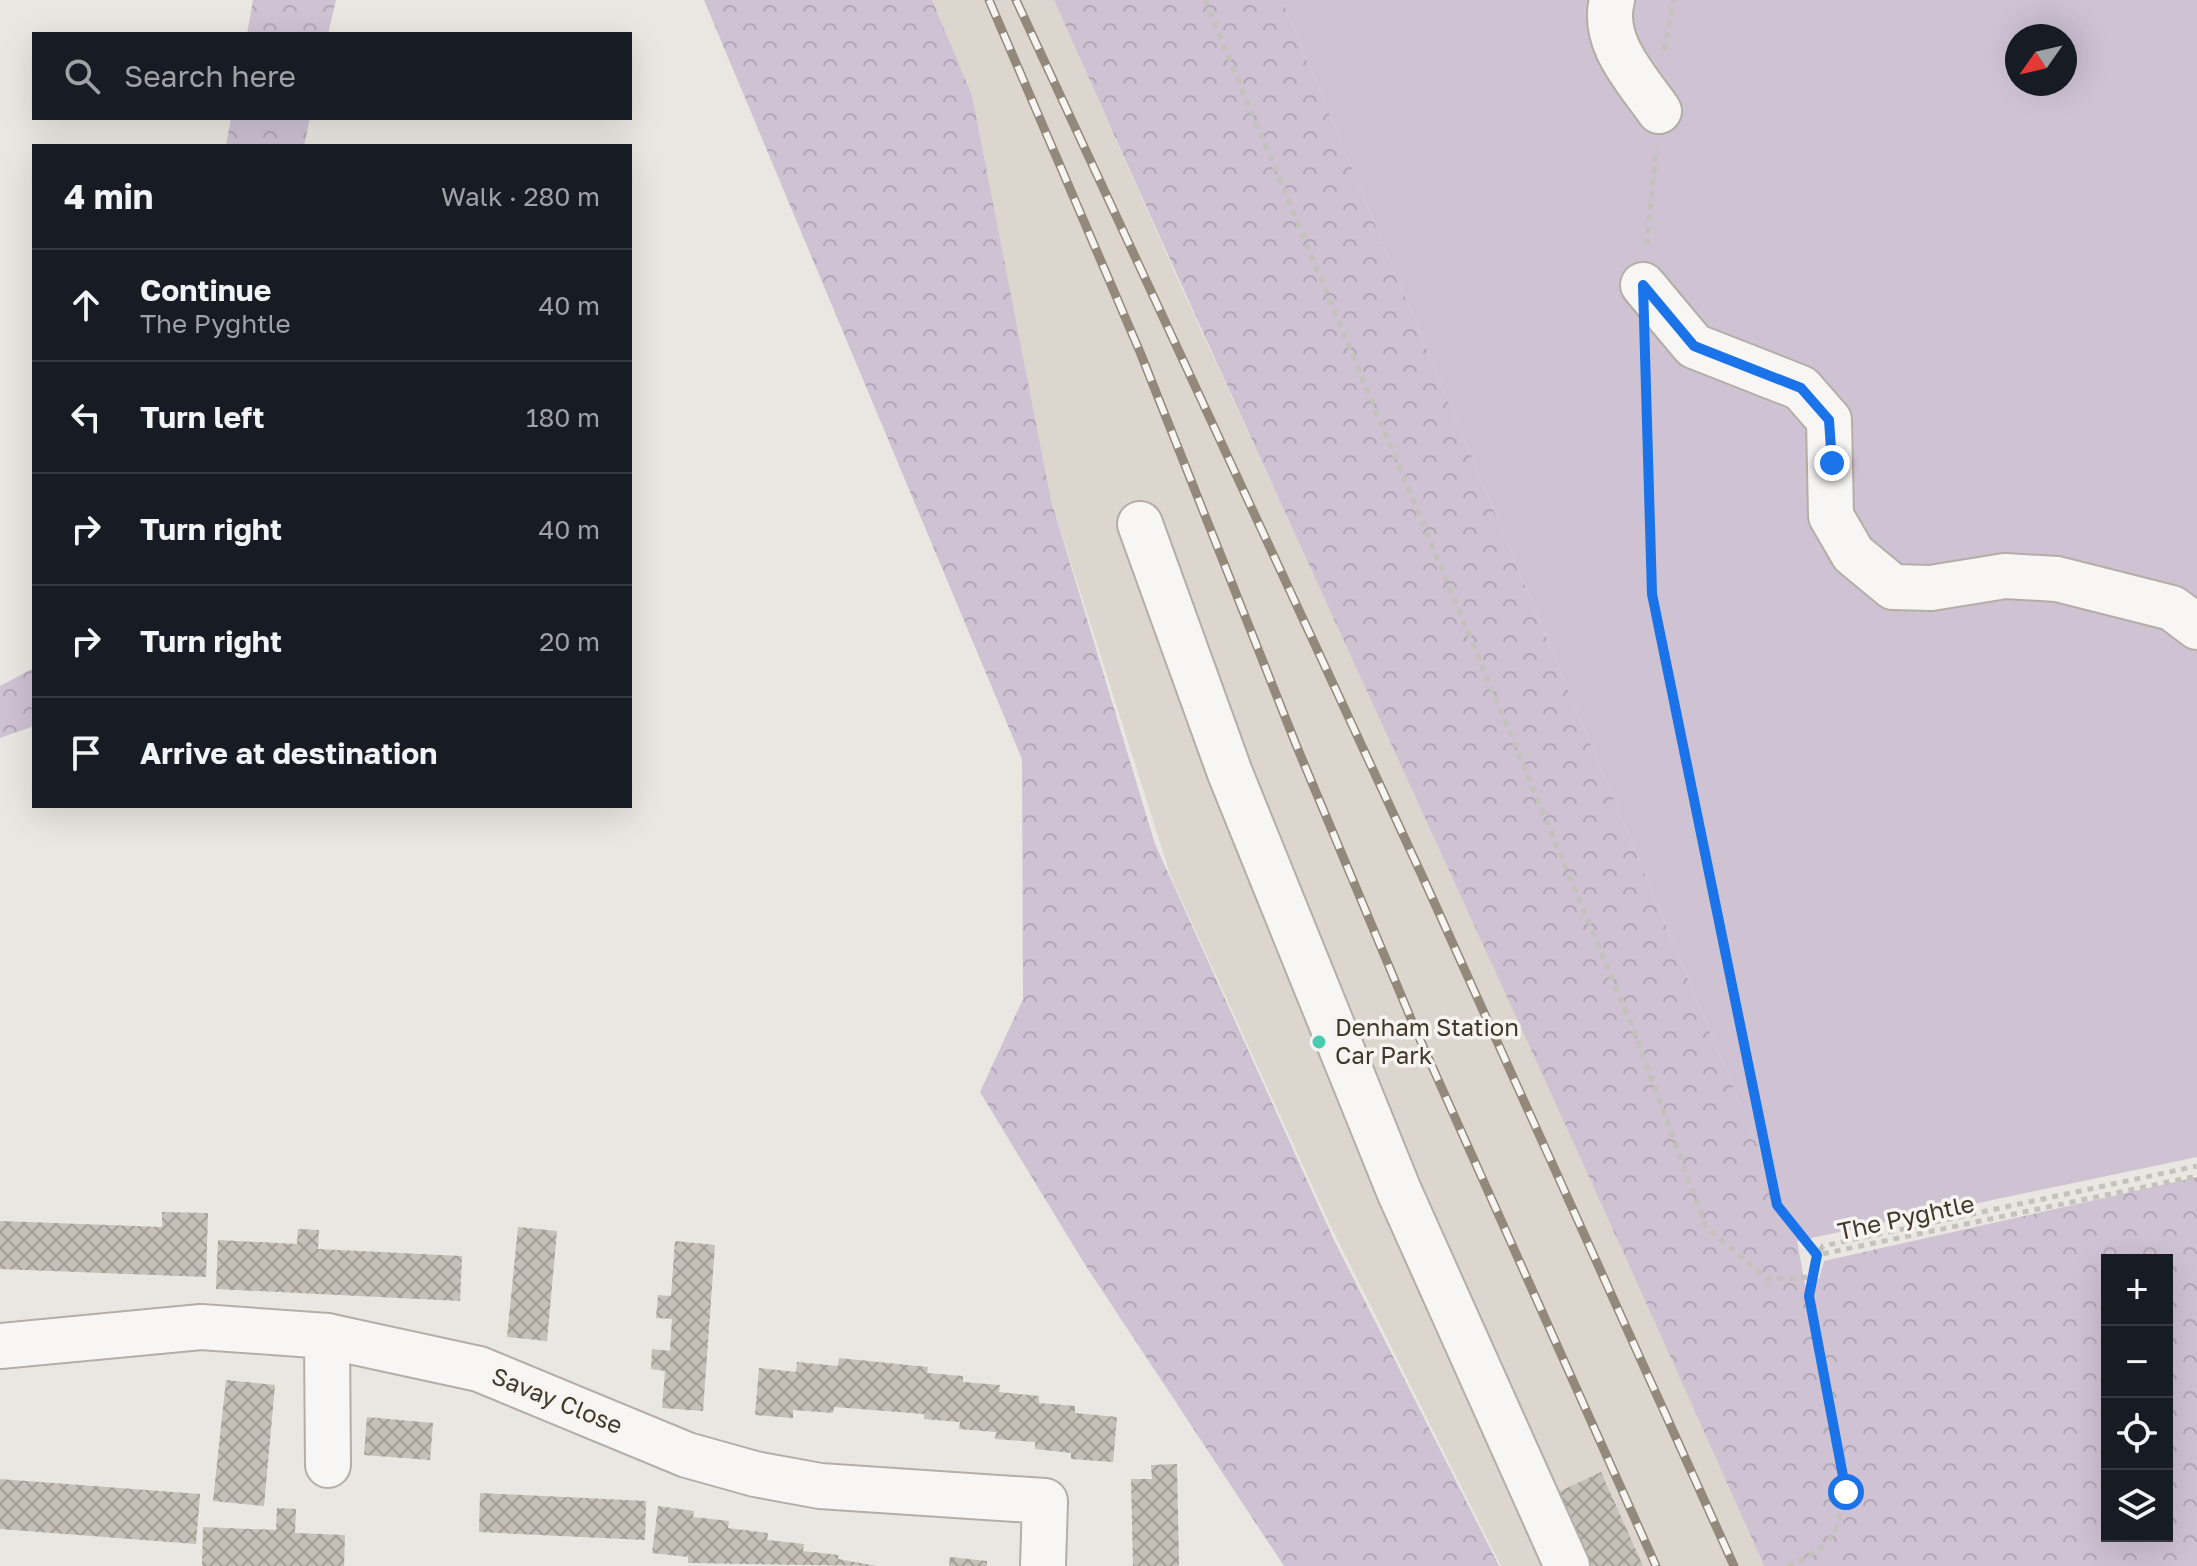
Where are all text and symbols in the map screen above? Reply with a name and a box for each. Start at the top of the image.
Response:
north arrow [2005,24,2077,96]
search box [32,32,632,120]
icon: search [60,54,104,98]
text: Search here [124,58,296,94]
text: 4 min [64,176,153,216]
text: Walk · 280 m [441,181,600,212]
text: Continue [140,272,271,308]
icon: ahead [64,283,108,327]
text: 40 m [539,290,600,321]
text: The Pyghtle [140,308,291,339]
icon: left [64,395,108,439]
text: Turn left [140,399,265,435]
text: 180 m [526,402,600,433]
route end [1814,445,1850,481]
icon: right [64,507,108,551]
text: Turn right [140,511,282,547]
text: 40 m [539,514,600,545]
icon: right [64,619,108,663]
text: Turn right [140,623,282,659]
text: 20 m [539,626,600,657]
icon: arrive [64,731,108,775]
text: Arrive at destination [140,735,437,771]
place label: Denham Station Car Park [1335,1012,1519,1069]
marker: Denham Station Car Park [1310,1033,1328,1051]
street label: The Pyghtle [1835,1188,1977,1245]
map controls [2101,1254,2173,1542]
button: + [2101,1254,2173,1326]
button: − [2101,1326,2173,1398]
street label: Savay Close [488,1360,627,1439]
button: locate [2101,1398,2173,1470]
button: layers [2101,1470,2173,1542]
route start [1828,1474,1864,1510]

